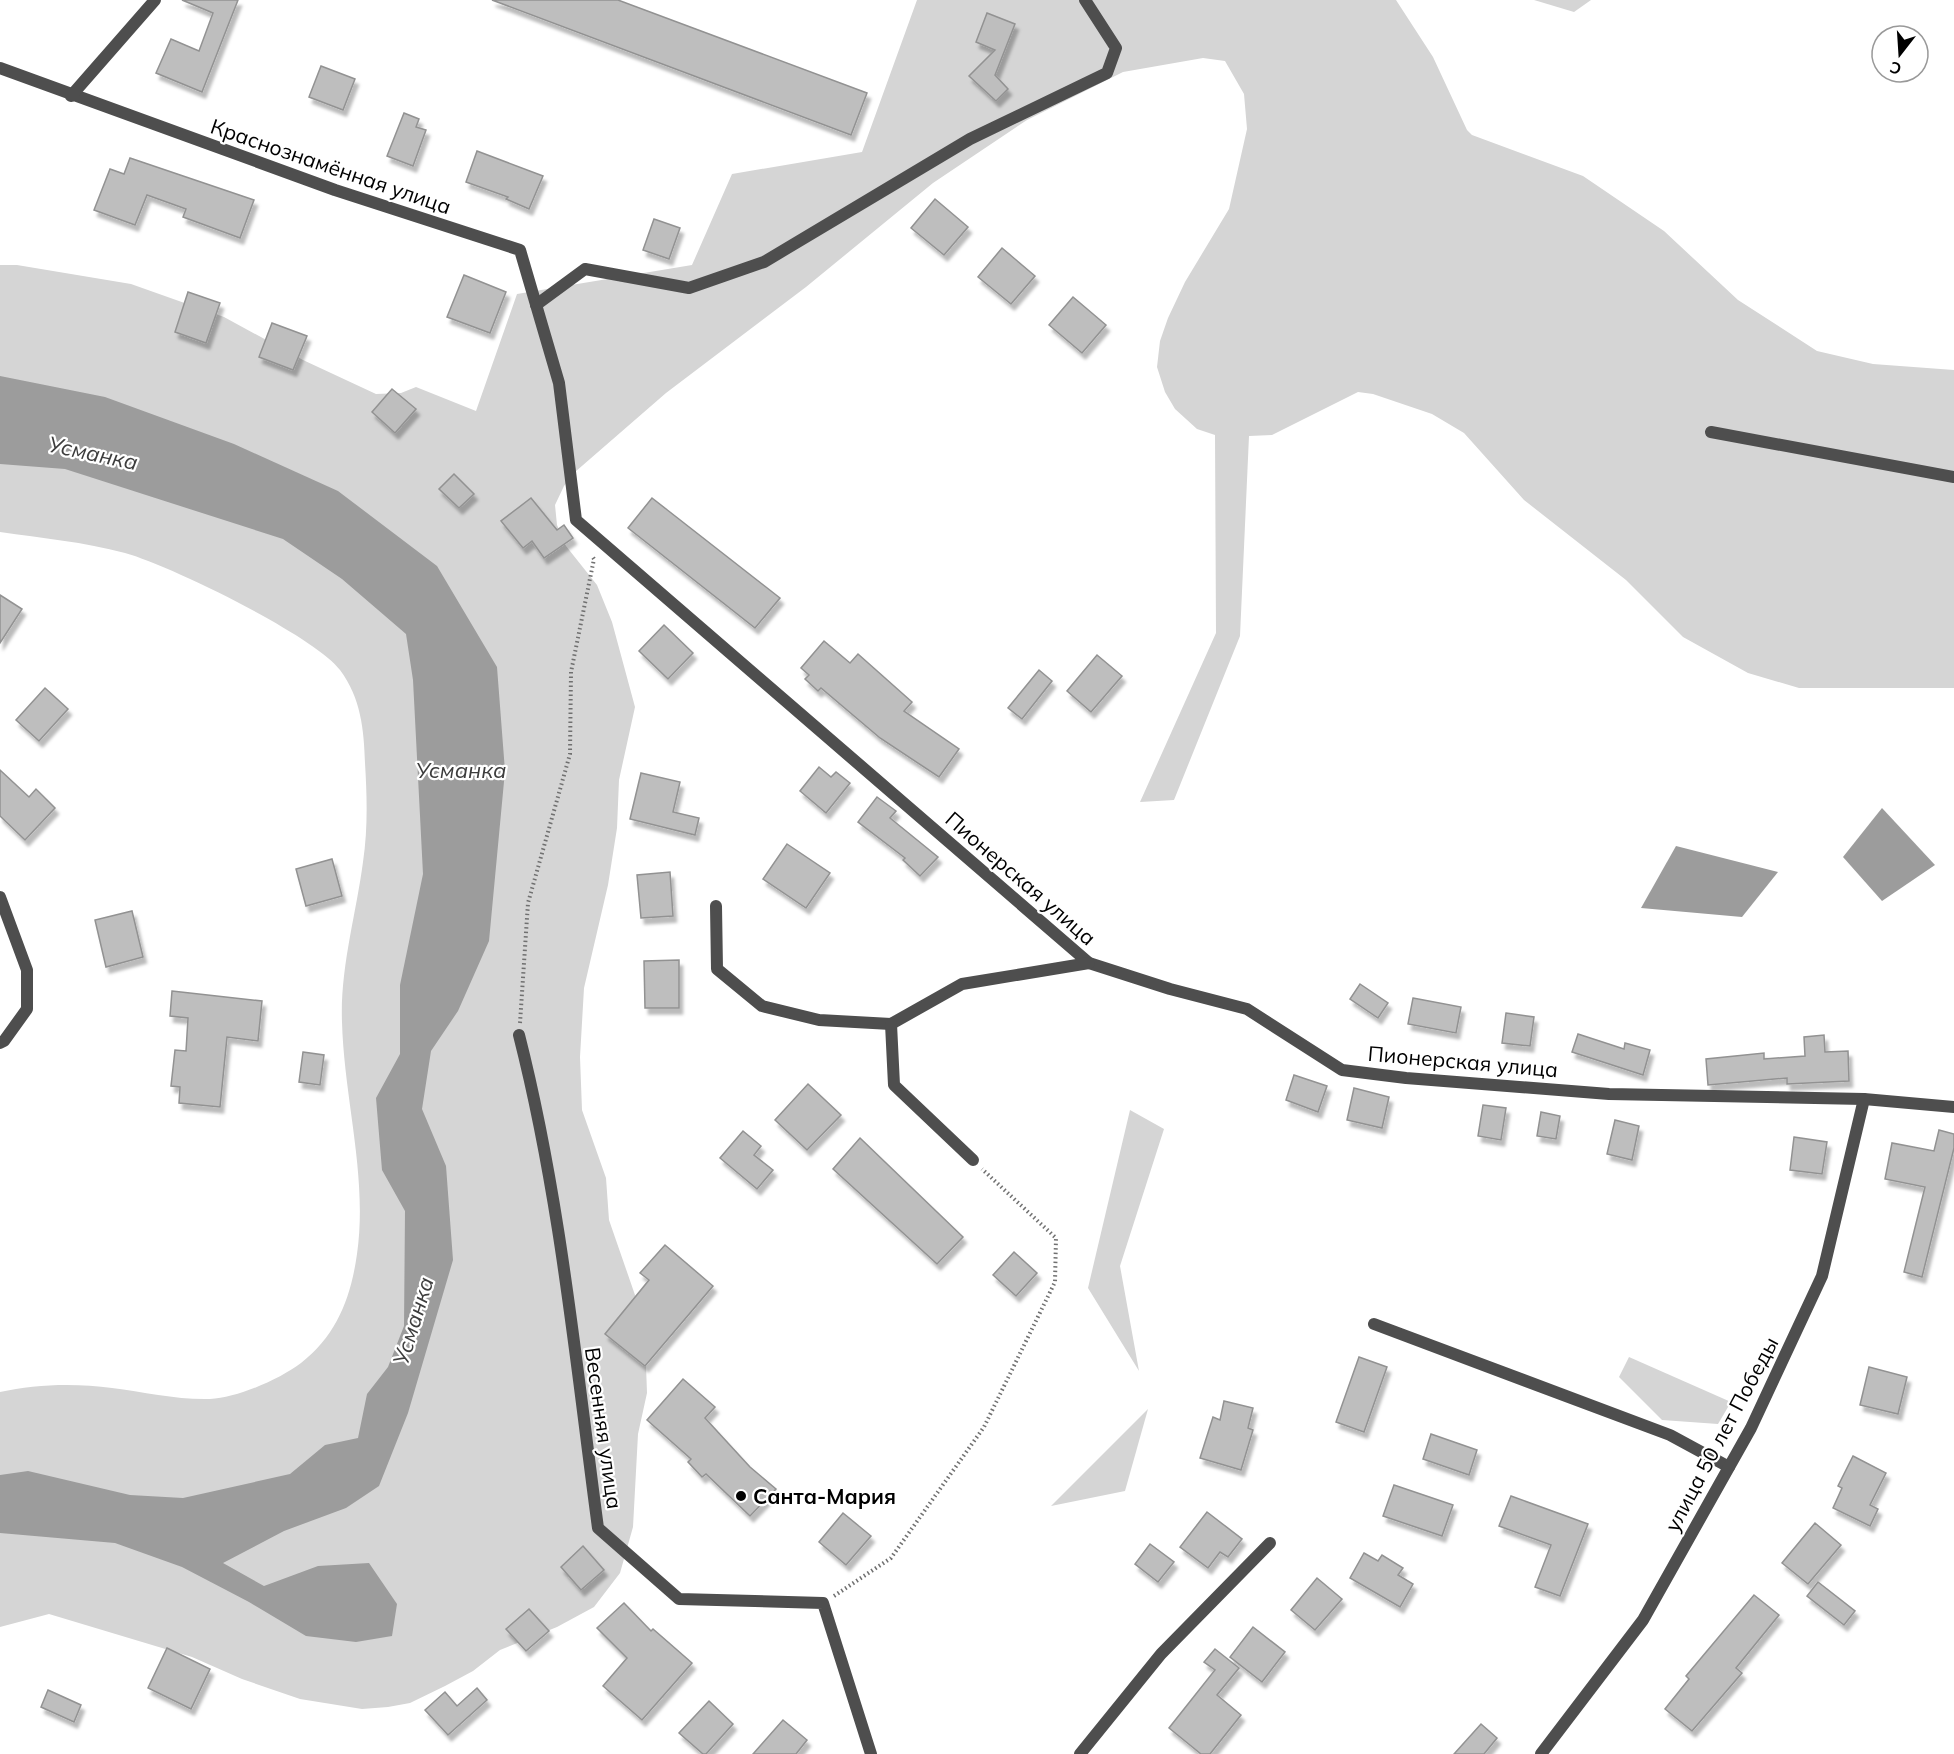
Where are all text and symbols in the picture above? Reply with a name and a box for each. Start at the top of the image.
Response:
north arrow [1870,24,1930,84]
text: С [1887,57,1904,80]
street label: Краснознамённая улица [207,113,455,219]
water label: Усманка [46,430,140,476]
water label: Усманка [416,756,506,784]
street label: Пионерская улица [941,806,1101,950]
street label: Пионерская улица [1367,1040,1559,1082]
water label: Усманка [386,1273,440,1369]
street label: улица 50 лет Победы [1659,1332,1783,1536]
street label: Весенняя улица [580,1345,628,1511]
place label: Санта-Мария [753,1483,896,1509]
marker: Санта-Мария [734,1489,748,1503]

